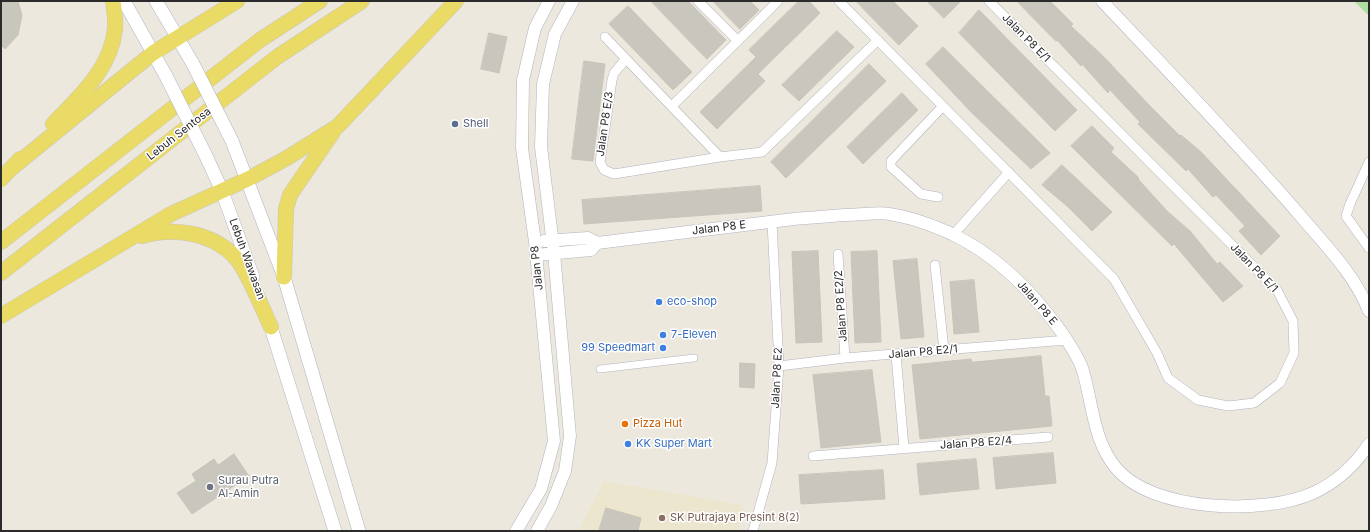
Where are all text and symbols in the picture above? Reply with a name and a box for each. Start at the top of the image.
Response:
street label: Jalan P8 E/1 [999,11,1053,65]
street label: Jalan P8 E/3 [594,91,616,157]
street label: Lebuh Sentosa [144,105,214,163]
place label: Shell [463,117,488,131]
marker: Shell [450,119,460,129]
street label: Lebuh Wawasan [226,217,268,301]
street label: Jalan P8 E [691,218,747,238]
street label: Jalan P8 E/1 [1227,241,1281,295]
street label: Jalan P8 [528,245,546,291]
street label: Jalan P8 E2/2 [832,270,850,342]
street label: Jalan P8 E [1014,278,1060,328]
place label: eco-shop [667,295,717,309]
marker: eco-shop [654,297,664,307]
place label: 7-Eleven [671,328,717,342]
marker: 7-Eleven [658,330,668,340]
place label: 99 Speedmart [581,341,655,355]
street label: Jalan P8 E2/1 [888,342,958,362]
marker: 99 Speedmart [658,343,668,353]
street label: Jalan P8 E2 [769,347,785,409]
place label: Pizza Hut [633,417,682,431]
marker: Pizza Hut [620,419,630,429]
street label: Jalan P8 E2/4 [940,434,1012,452]
place label: KK Super Mart [636,437,712,451]
marker: KK Super Mart [623,439,633,449]
place label: Surau Putra Al-Amin [218,474,279,500]
marker: Surau Putra Al-Amin [205,482,215,492]
place label: SK Putrajaya Presint 8(2) [670,511,800,525]
marker: SK Putrajaya Presint 8(2) [657,513,667,523]

